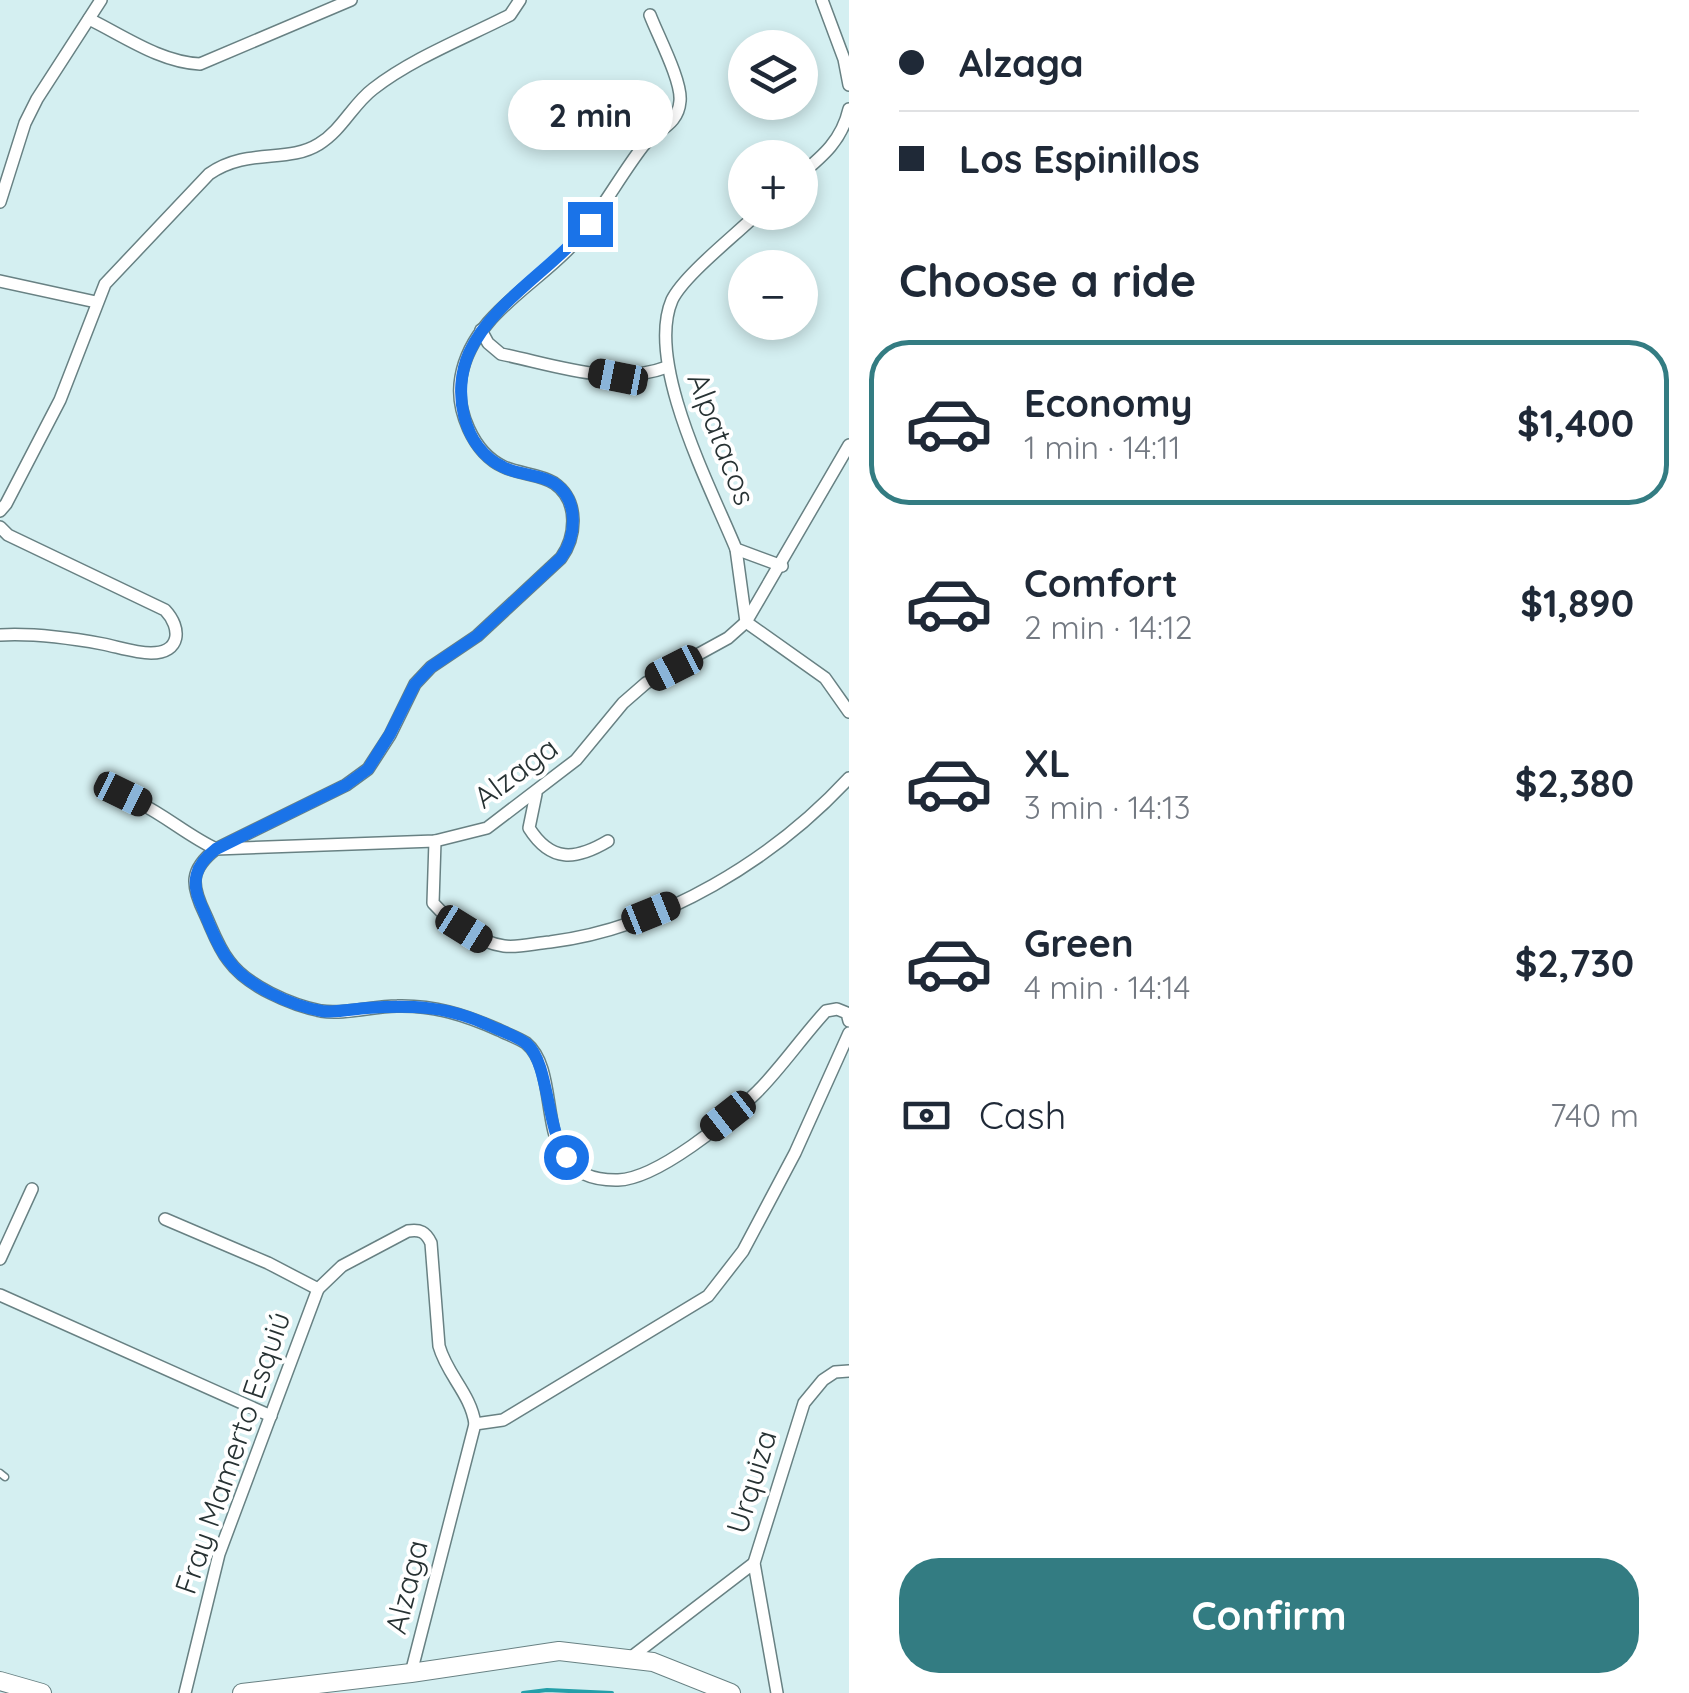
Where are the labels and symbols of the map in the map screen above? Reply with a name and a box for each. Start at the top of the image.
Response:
callout: 2 min [508,79,672,149]
route end [568,202,613,247]
car [586,357,650,397]
street label: Alpatacos [679,367,765,510]
car [640,641,708,695]
street label: Alzaga [466,728,565,816]
car [89,767,157,821]
car [618,888,684,938]
car [431,900,497,958]
car [695,1086,761,1146]
route start [544,1135,589,1180]
street label: Fray Mamerto Esquiú [166,1306,298,1599]
street label: Urquiza [717,1425,785,1538]
street label: Alzaga [376,1536,436,1638]

